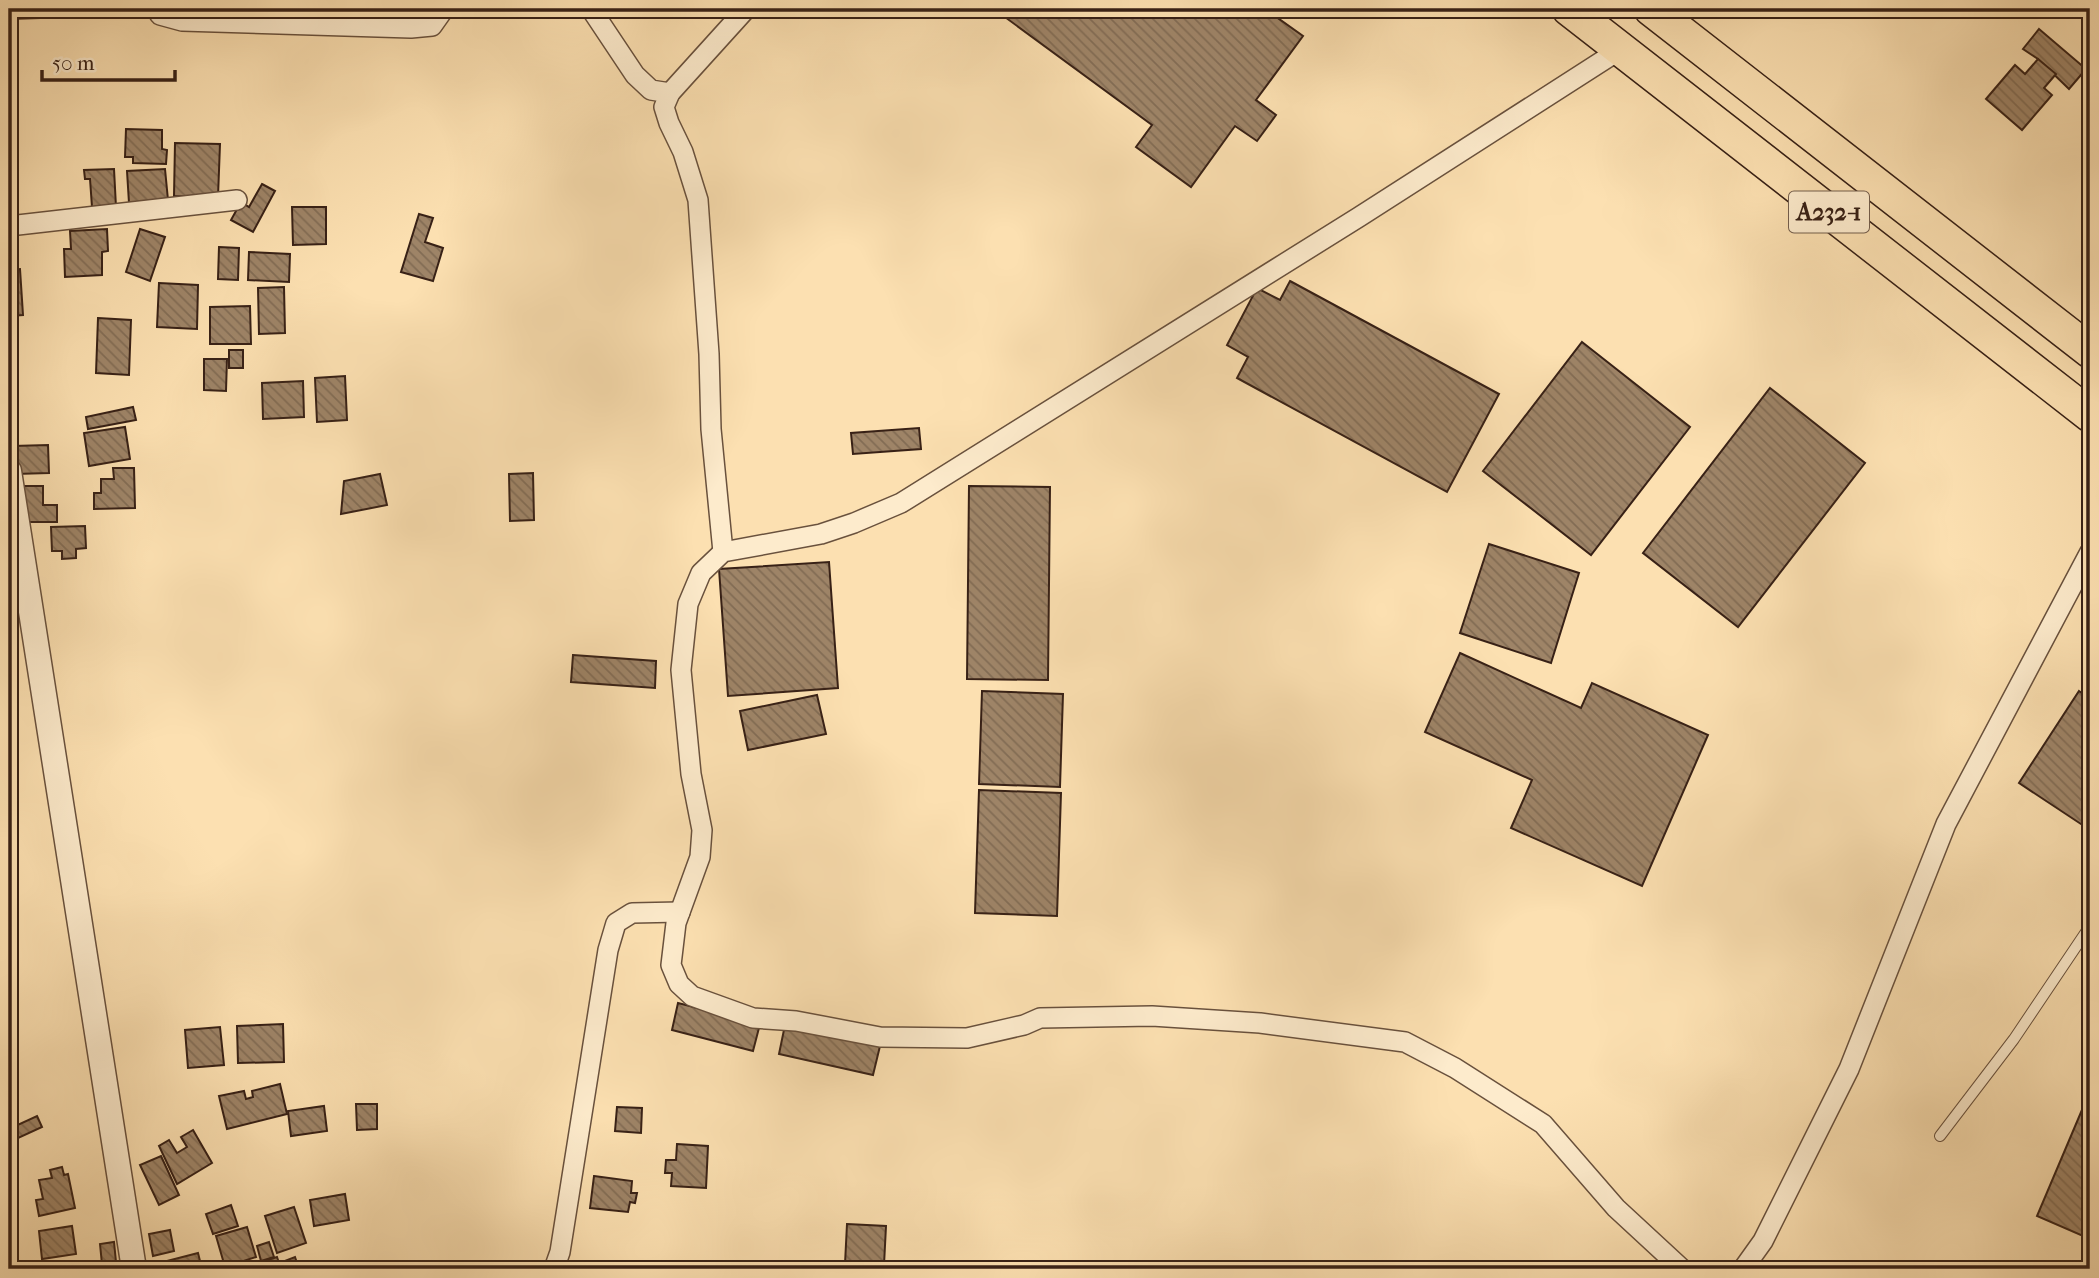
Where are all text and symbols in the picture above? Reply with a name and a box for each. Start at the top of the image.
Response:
scale bar [42,38,175,82]
text: 50 m [52,51,95,75]
road number: A232-1 [1789,192,1869,232]

